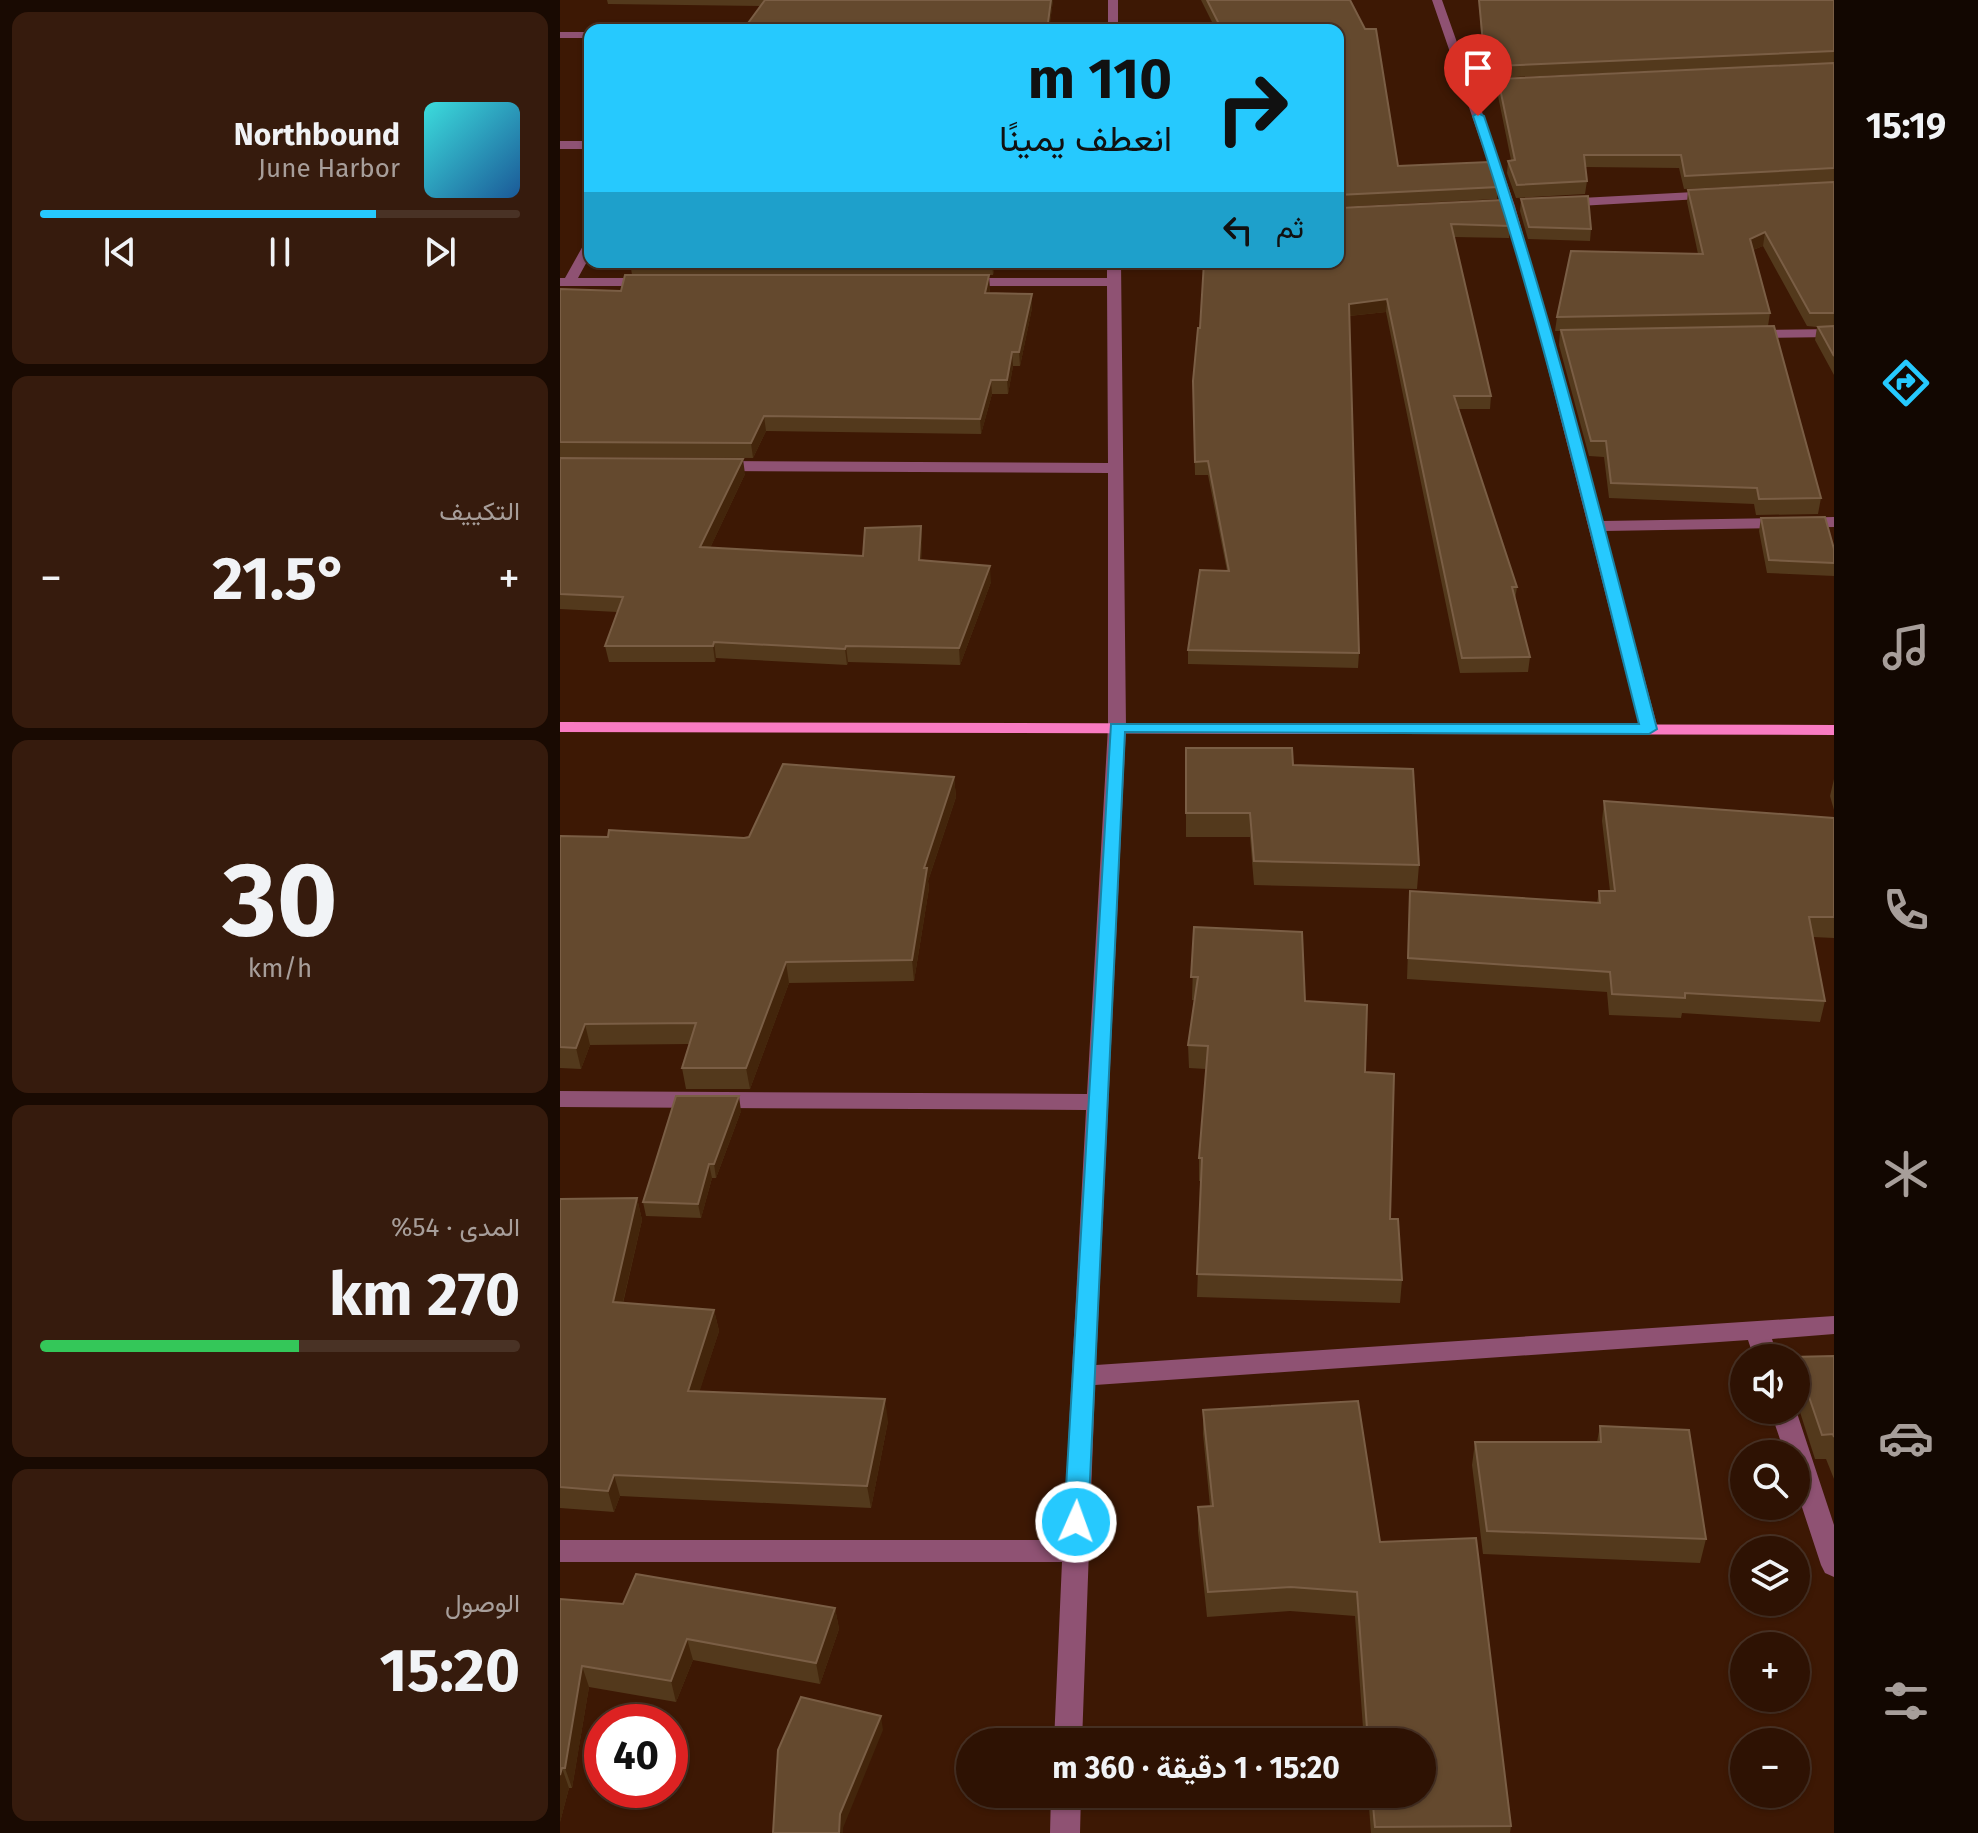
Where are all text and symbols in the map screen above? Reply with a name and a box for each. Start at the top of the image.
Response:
pin [1444,34,1512,116]
text: 110 m [1028,46,1172,113]
icon: arrive [1456,46,1500,90]
icon: right [1200,56,1304,160]
text: 15:19 [1866,104,1946,148]
text: Northbound [234,117,400,153]
text: انعطف يمينًا [999,117,1172,161]
text: June Harbor [258,153,400,184]
icon: left [1216,208,1260,252]
text: ثم [1276,210,1304,246]
icon: previous [98,230,142,274]
icon: pause [258,230,302,274]
icon: next [418,230,462,274]
icon: directions [1878,355,1934,411]
text: التكييف [439,496,520,527]
text: 21.5° [212,543,348,615]
text: − [40,552,62,605]
text: + [498,552,520,605]
icon: music [1878,619,1934,675]
text: 30 [223,838,337,963]
icon: phone [1878,882,1934,938]
text: km/h [248,953,312,984]
icon: climate [1878,1146,1934,1202]
text: المدى · 54% [391,1212,520,1243]
text: 270 km [329,1259,520,1331]
map controls [1730,1344,1810,1808]
button: sound [1730,1344,1810,1424]
icon: car [1878,1410,1934,1466]
button: search [1730,1440,1810,1520]
position arrow [1034,1480,1118,1564]
button: layers [1730,1536,1810,1616]
text: الوصول [445,1588,520,1619]
button: + [1730,1632,1810,1712]
text: 15:20 [379,1635,520,1707]
icon: filters [1878,1673,1934,1729]
speed limit sign: 40 [584,1704,688,1808]
button: − [1730,1728,1810,1808]
text: 15:20 · 1 دقيقة · 360 m [1052,1750,1340,1786]

